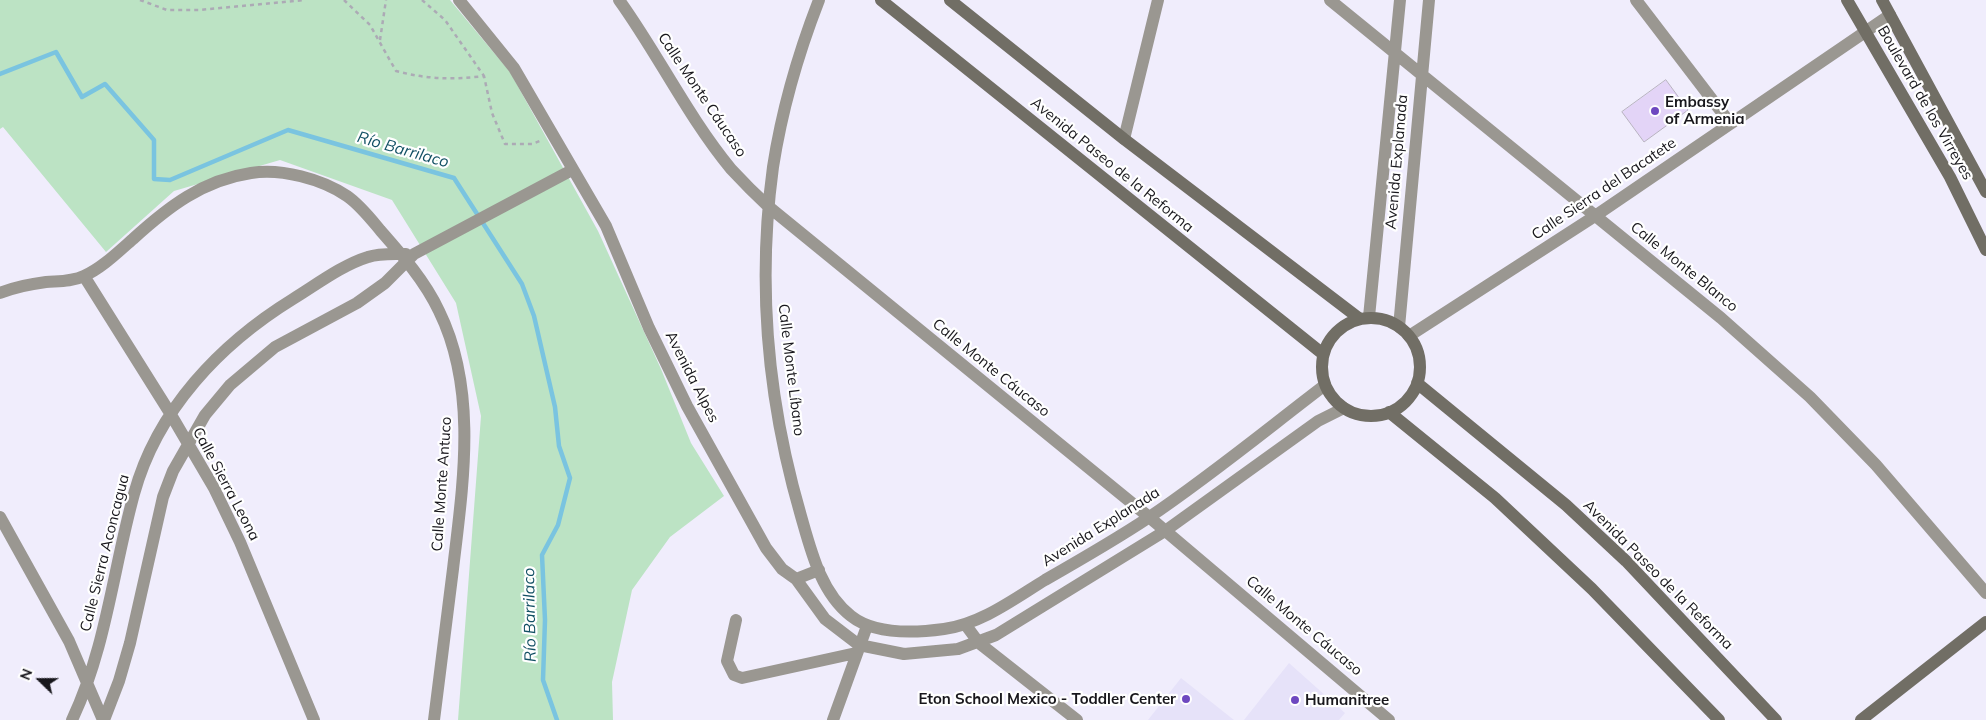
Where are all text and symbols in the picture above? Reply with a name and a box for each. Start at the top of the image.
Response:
street label: Boulevard de los Virreyes [1873,23,1977,183]
street label: Calle Monte Cáucaso [654,29,750,161]
place label: Embassy of Armenia [1665,93,1745,128]
street label: Avenida Paseo de la Reforma [1027,94,1197,236]
street label: Avenida Explanada [1382,94,1412,230]
marker: Embassy of Armenia [1649,105,1661,117]
water label: Río Barrilaco [355,128,451,172]
street label: Calle Sierra del Bacatete [1529,134,1679,244]
street label: Calle Monte Blanco [1627,218,1741,316]
street label: Calle Monte Líbano [774,303,808,437]
street label: Calle Monte Cáucaso [929,315,1053,421]
street label: Avenida Alpes [661,328,723,426]
street label: Calle Monte Antuco [428,416,456,552]
street label: Calle Sierra Leona [189,424,263,544]
street label: Calle Sierra Aconcagua [77,472,133,634]
street label: Avenida Explanada [1039,484,1163,570]
street label: Avenida Paseo de la Reforma [1579,496,1737,654]
water label: Río Barrilaco [520,568,540,662]
street label: Calle Monte Cáucaso [1242,572,1366,680]
north arrow [15,655,65,705]
text: N [16,666,36,683]
place label: Eton School Mexico - Toddler Center [919,690,1176,708]
place label: Humanitree [1305,691,1389,709]
marker: Eton School Mexico - Toddler Center [1180,693,1192,705]
marker: Humanitree [1289,694,1301,706]

